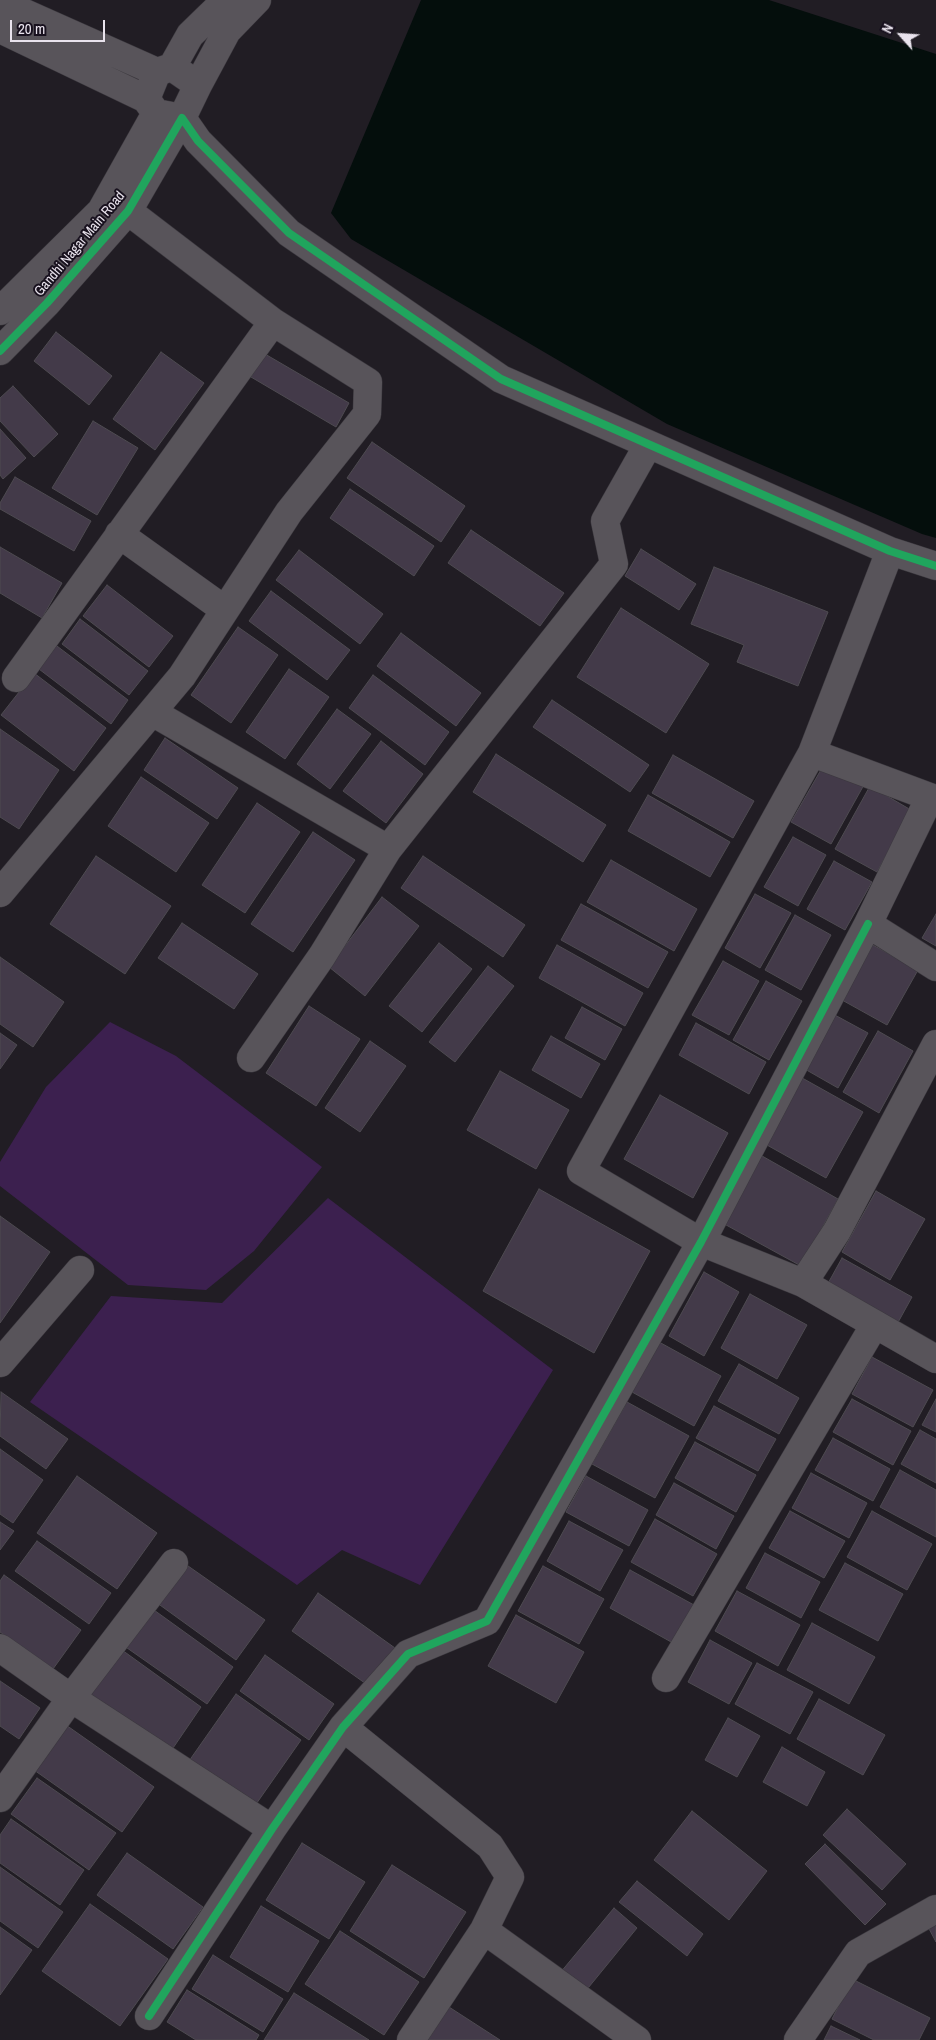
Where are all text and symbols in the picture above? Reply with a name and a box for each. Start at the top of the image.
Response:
scale bar [12,10,108,42]
north arrow [876,10,926,60]
text: 20 m [18,18,45,39]
text: N [878,21,897,36]
street label: Gandhi Nagar Main Road [31,188,129,300]

